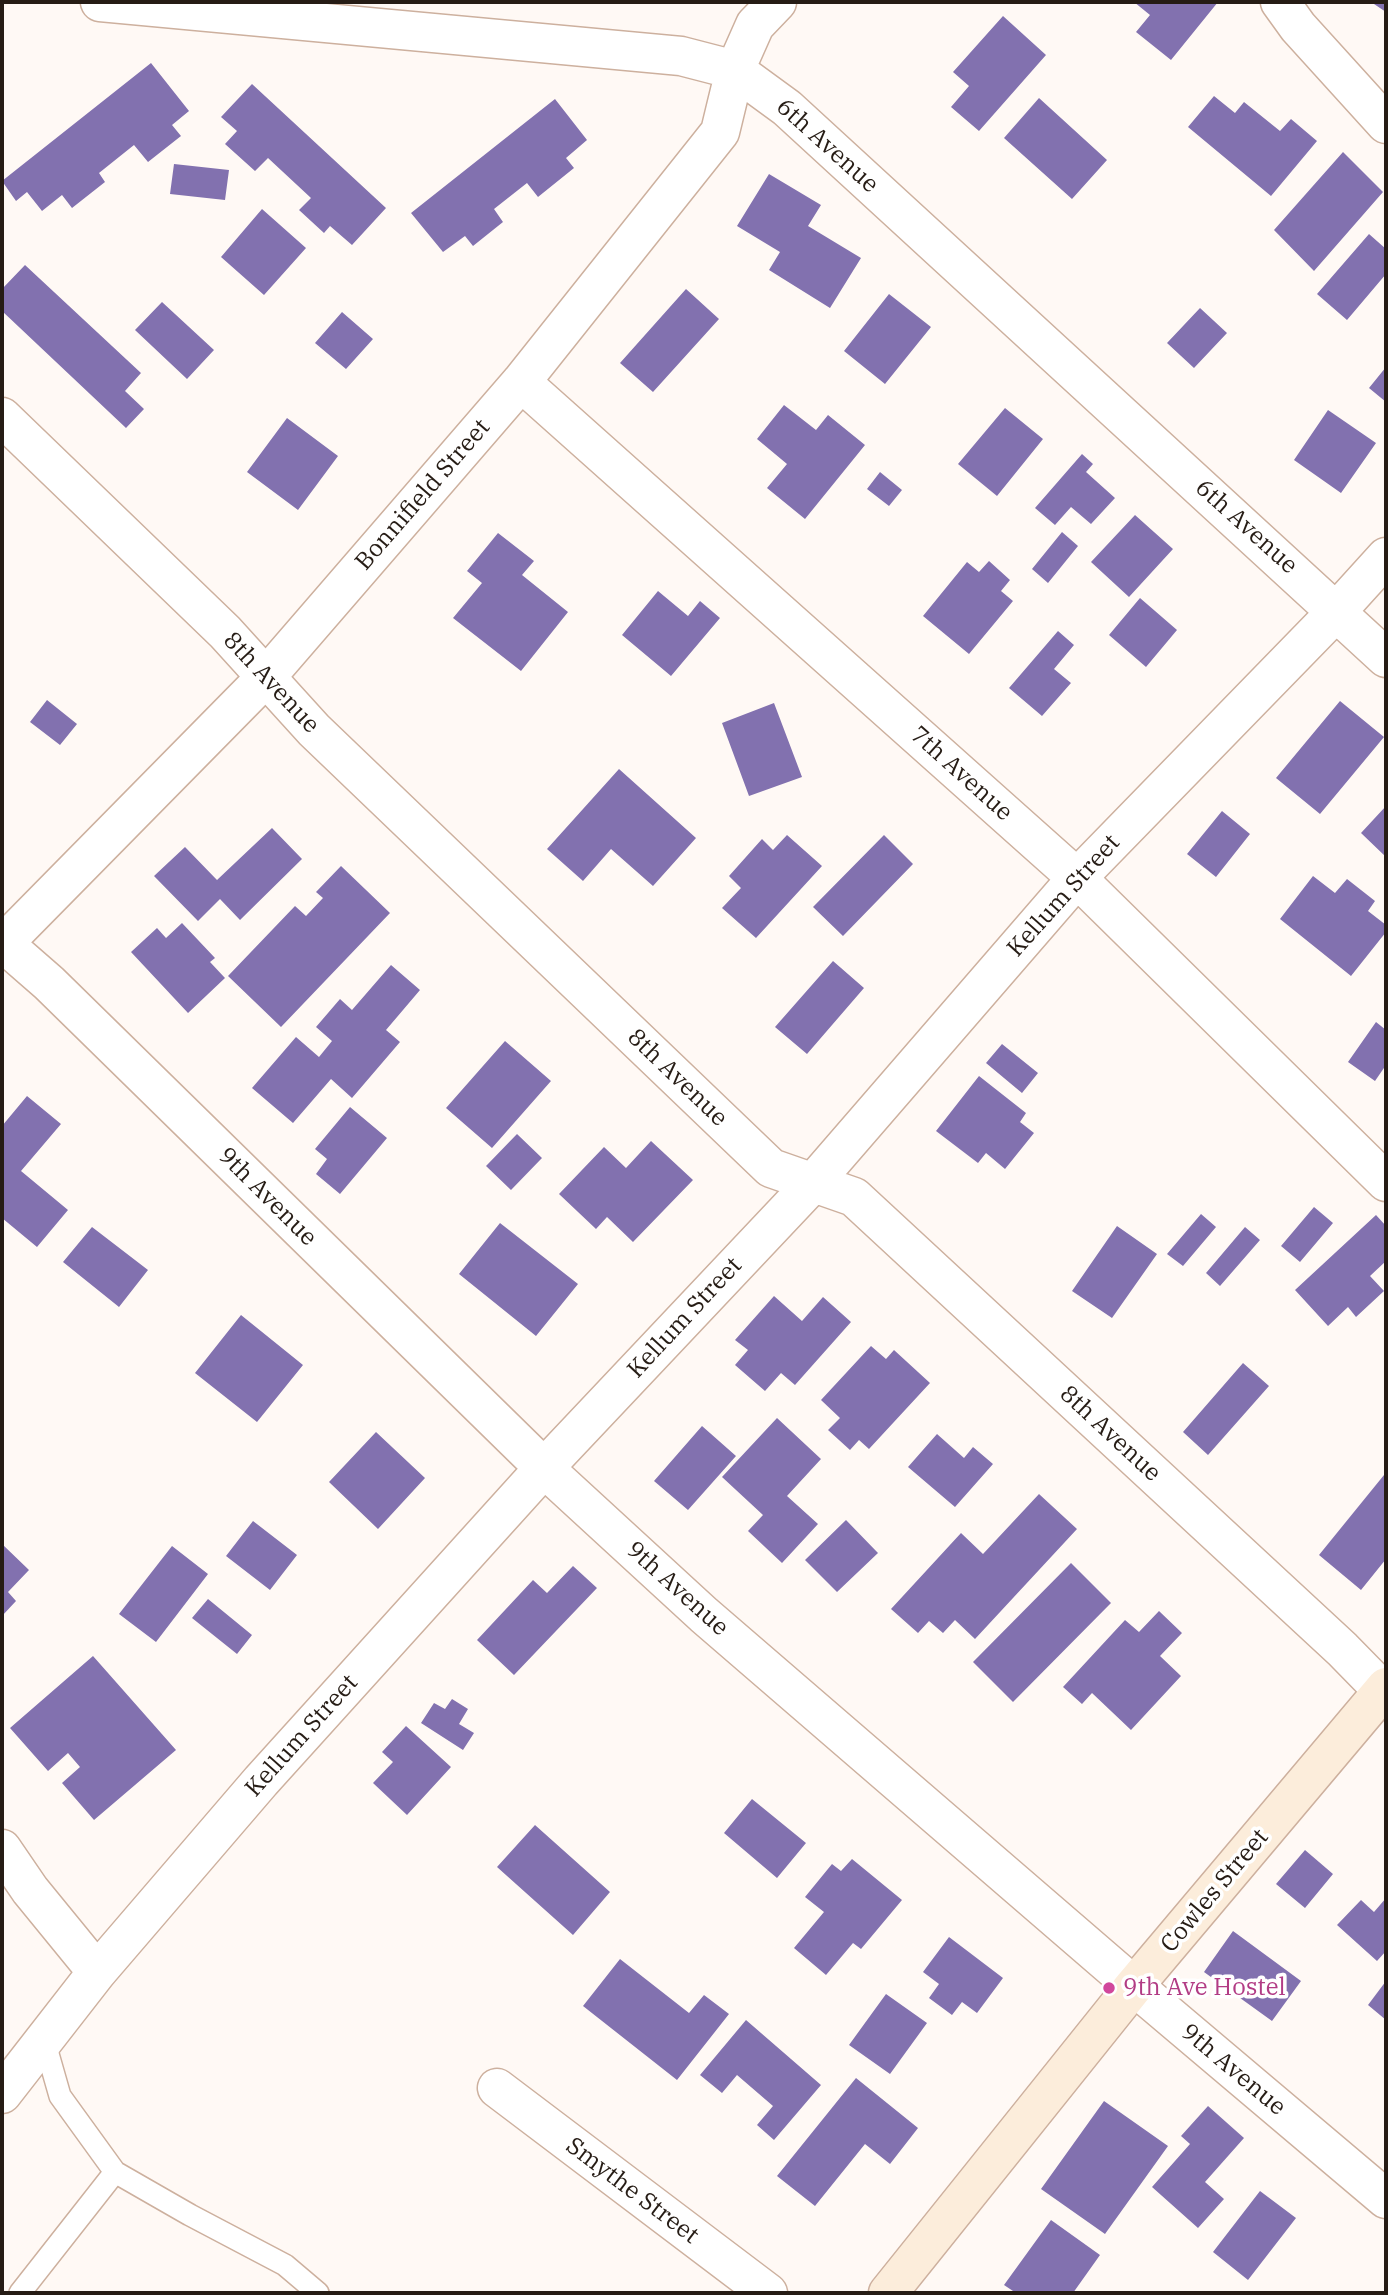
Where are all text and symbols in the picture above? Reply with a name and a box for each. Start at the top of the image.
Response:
street label: 6th Avenue [770,93,884,199]
street label: Bonnifield Street [350,414,496,576]
street label: 6th Avenue [1189,474,1303,580]
street label: 8th Avenue [217,626,325,740]
street label: 7th Avenue [904,721,1018,827]
street label: Kellum Street [1002,829,1126,963]
street label: 8th Avenue [621,1023,733,1133]
street label: 9th Avenue [212,1142,322,1252]
street label: Kellum Street [622,1252,748,1384]
street label: 8th Avenue [1053,1380,1167,1488]
street label: 9th Avenue [620,1536,734,1642]
street label: Kellum Street [240,1669,364,1803]
street label: Cowles Street [1155,1823,1275,1959]
place label: 9th Ave Hostel [1123,1974,1286,2002]
marker: 9th Ave Hostel [1101,1980,1117,1996]
street label: 9th Avenue [1175,2018,1291,2122]
street label: Smythe Street [560,2132,704,2250]

